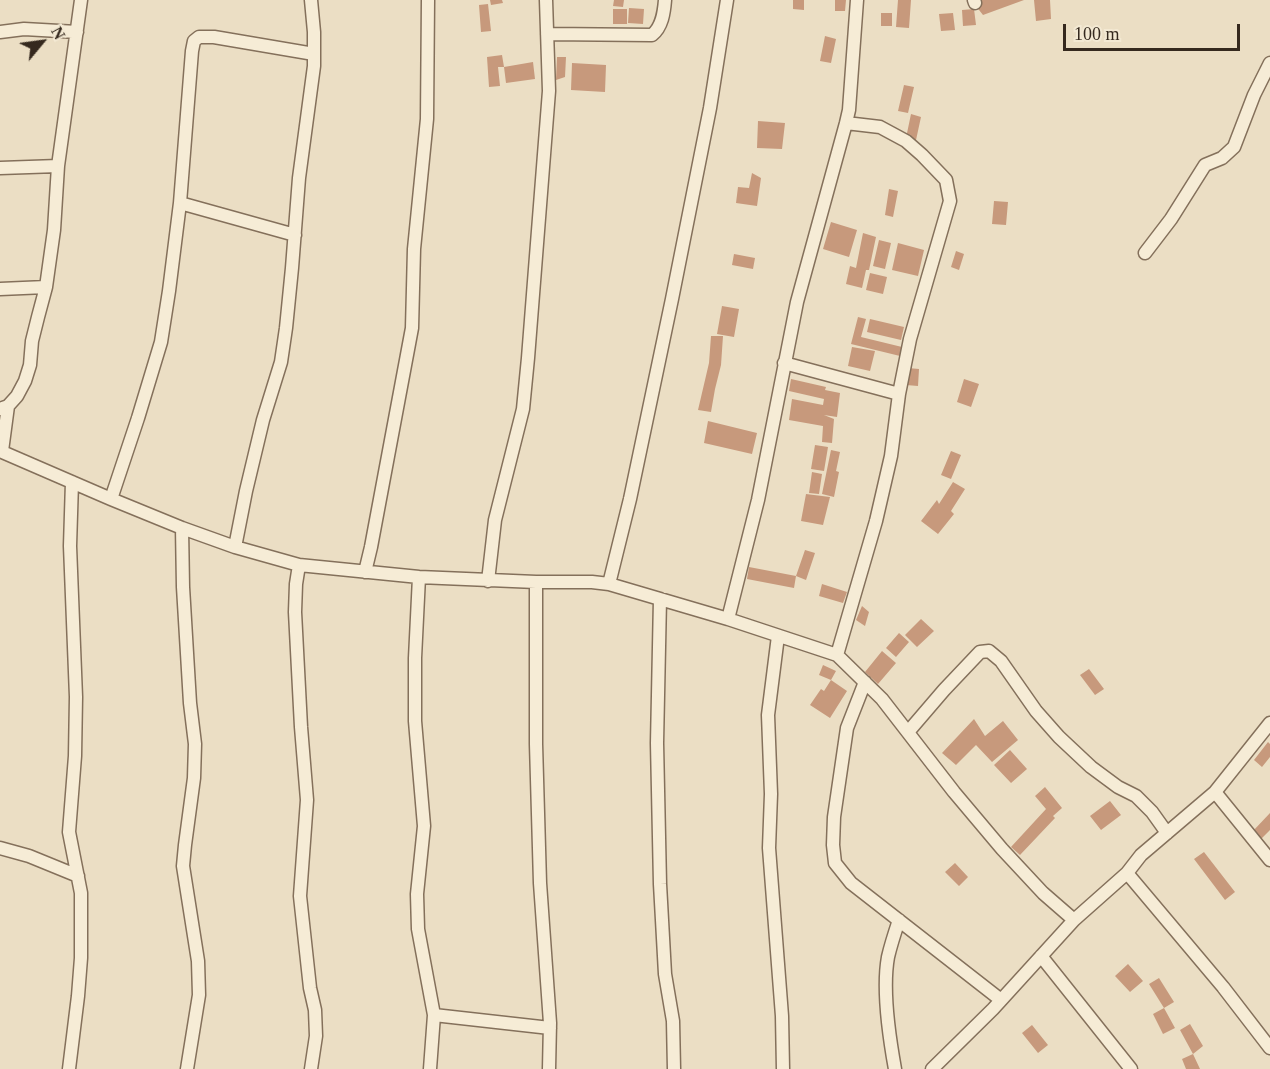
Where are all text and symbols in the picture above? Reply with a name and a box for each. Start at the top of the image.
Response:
north arrow [12,12,72,72]
scale bar [1066,12,1243,50]
text: N [48,24,68,42]
text: 100 m [1074,24,1120,44]

